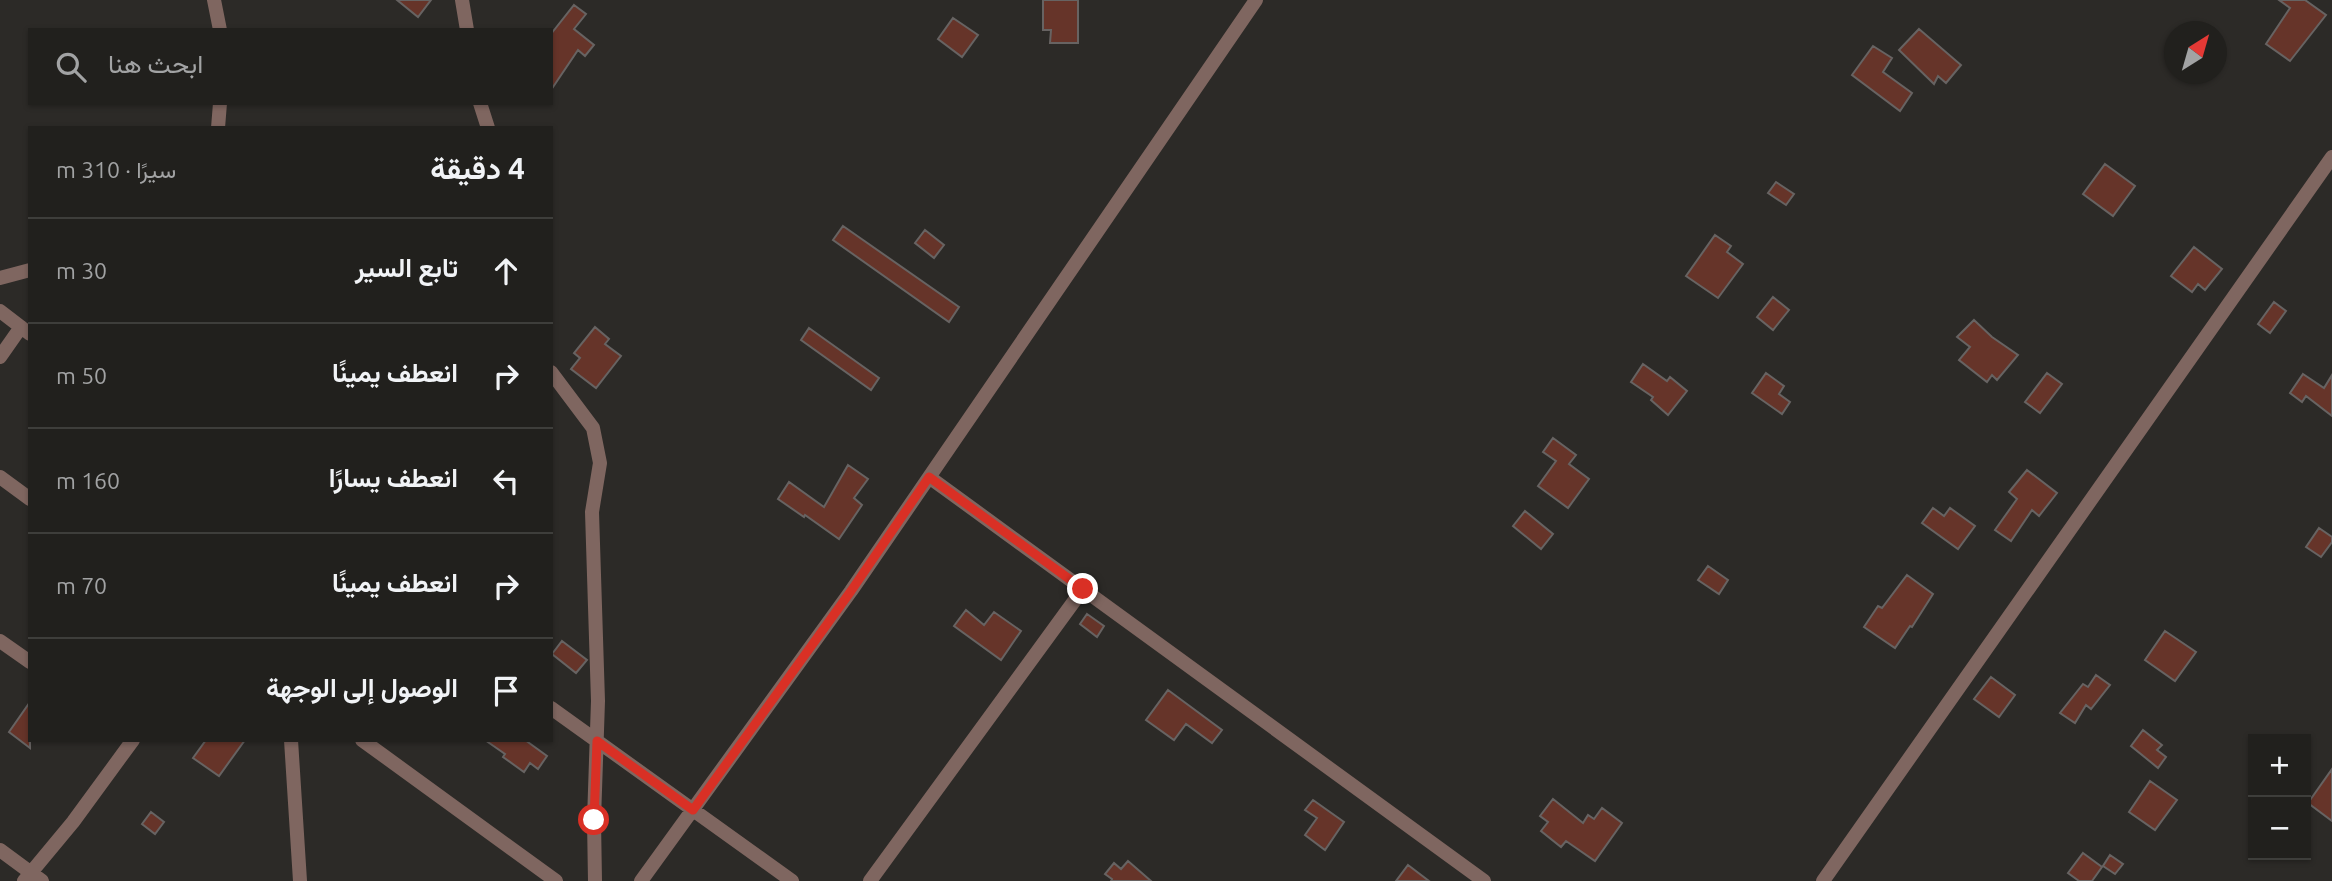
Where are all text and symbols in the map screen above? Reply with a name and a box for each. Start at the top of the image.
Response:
north arrow [2164,21,2227,84]
search box [28,28,553,105]
icon: search [52,48,90,86]
text: ابحث هنا [108,49,203,78]
text: 4 دقيقة [430,151,525,185]
text: سيرًا · 310 m [56,157,176,182]
icon: ahead [487,252,525,290]
text: تابع السير [355,253,458,282]
text: 30 m [56,258,107,283]
icon: right [487,357,525,395]
text: انعطف يمينًا [332,358,458,387]
text: 50 m [56,363,107,388]
icon: left [487,462,525,500]
text: انعطف يسارًا [329,463,458,492]
text: 160 m [56,468,120,493]
icon: right [487,567,525,605]
text: انعطف يمينًا [332,568,458,597]
text: 70 m [56,573,107,598]
route end [1067,573,1098,604]
icon: arrive [487,672,525,710]
text: الوصول إلى الوجهة [266,673,458,702]
map controls [2248,734,2311,860]
button: + [2248,734,2311,797]
button: − [2248,797,2311,860]
route start [578,804,609,835]

